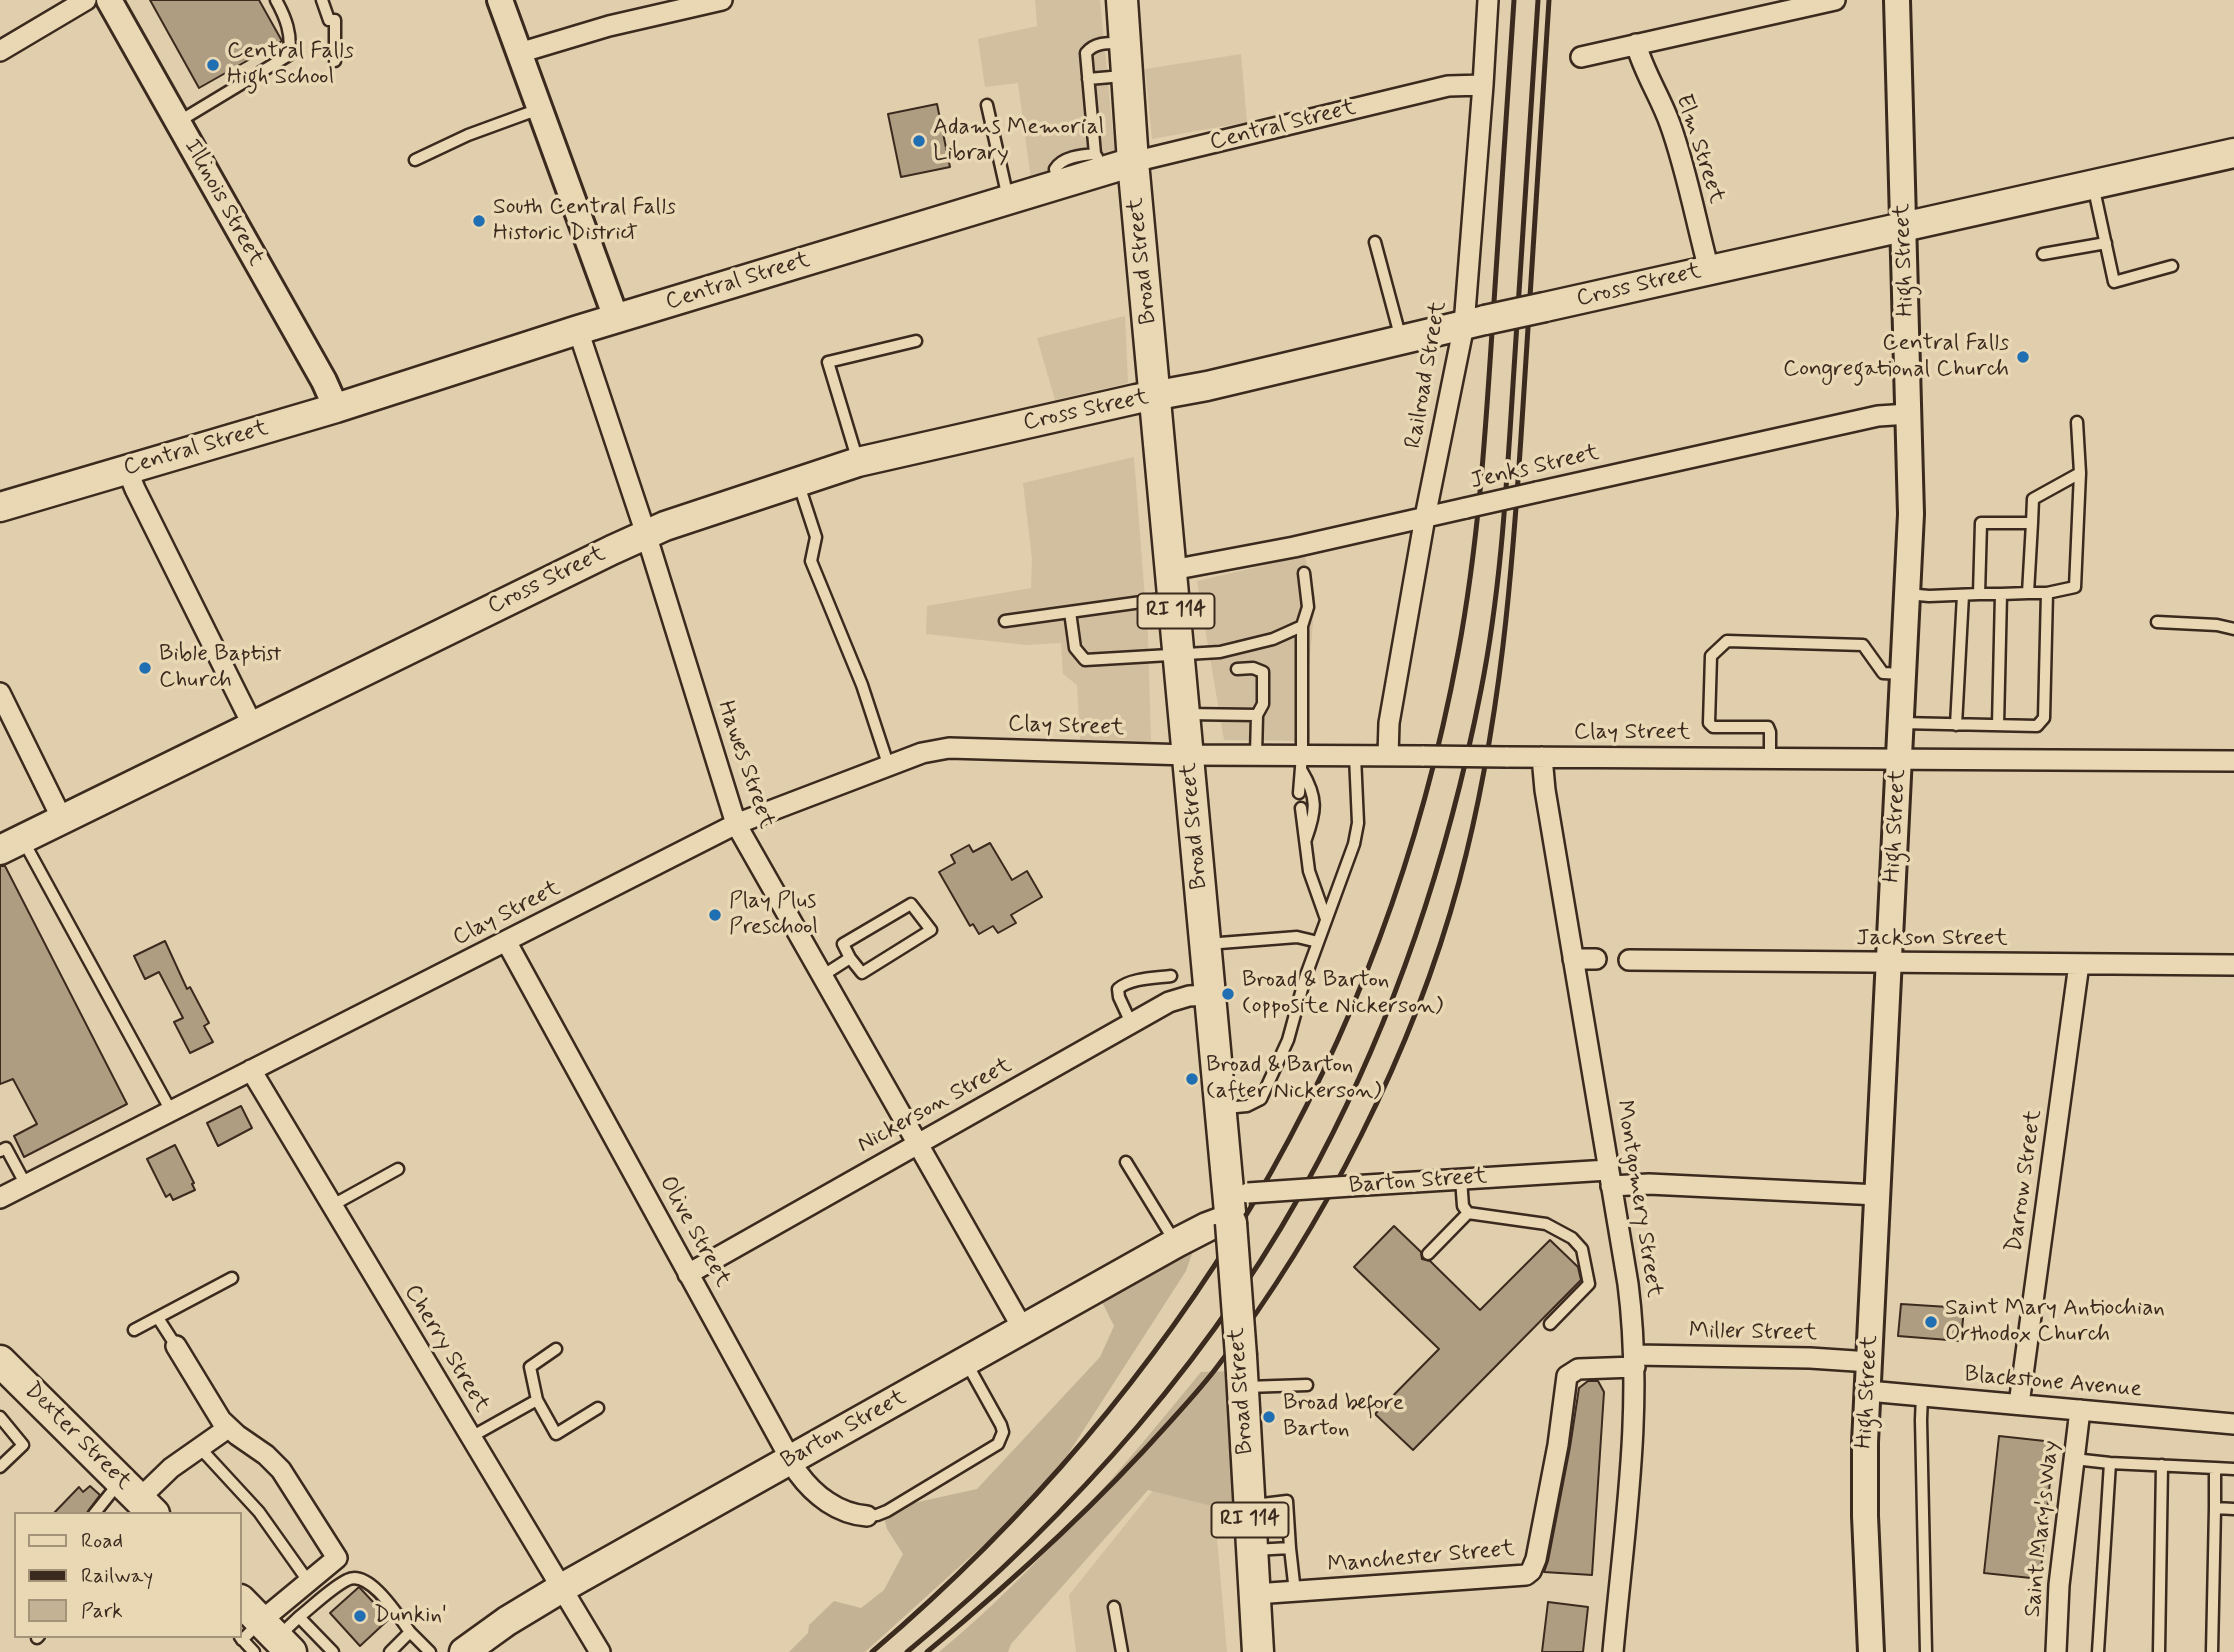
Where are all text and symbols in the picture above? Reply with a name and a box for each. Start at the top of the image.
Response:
place label: Central Falls High School [227,38,354,92]
marker: Central Falls High School [205,57,221,73]
street label: Elm Street [1668,91,1730,207]
street label: Central Street [1207,95,1359,157]
place label: Adams Memorial Library [933,114,1104,168]
marker: Adams Memorial Library [911,133,927,149]
street label: Illinois Street [177,135,269,271]
place label: South Central Falls Historic District [493,194,676,248]
street label: Broad Street [1123,196,1163,326]
street label: High Street [1889,203,1921,317]
marker: South Central Falls Historic District [471,213,487,229]
street label: Central Street [663,247,813,317]
street label: Cross Street [1574,258,1704,314]
street label: Railroad Street [1400,299,1454,451]
place label: Central Falls Congregational Church [1783,330,2009,384]
marker: Central Falls Congregational Church [2015,349,2031,365]
street label: Cross Street [1021,384,1151,438]
street label: Central Street [120,415,272,483]
street label: Jenks Street [1468,440,1602,496]
street label: Cross Street [484,541,610,621]
road number: RI 114 [1138,594,1214,628]
place label: Bible Baptist Church [159,641,281,695]
marker: Bible Baptist Church [137,660,153,676]
street label: Hawes Street [710,697,780,833]
street label: Clay Street [1007,711,1125,743]
street label: Clay Street [1574,719,1690,747]
street label: Broad Street [1176,761,1214,891]
street label: High Street [1879,769,1913,883]
street label: Clay Street [449,875,565,953]
place label: Play Plus Preschool [729,888,818,942]
marker: Play Plus Preschool [707,907,723,923]
street label: Jackson Street [1856,925,2008,953]
place label: Broad & Barton (opposite Nickerson) [1242,967,1443,1021]
marker: Broad & Barton (opposite Nickerson) [1220,986,1236,1002]
street label: Nickerson Street [853,1052,1017,1160]
place label: Broad & Barton (after Nickerson) [1206,1052,1381,1106]
marker: Broad & Barton (after Nickerson) [1184,1071,1200,1087]
street label: Montgomery Street [1609,1098,1667,1300]
street label: Darrow Street [2001,1108,2049,1254]
street label: Barton Street [1348,1163,1488,1201]
street label: Olive Street [652,1172,736,1292]
street label: Cherry Street [397,1280,495,1418]
place label: Saint Mary Antiochian Orthodox Church [1945,1295,2165,1349]
marker: Saint Mary Antiochian Orthodox Church [1923,1314,1939,1330]
street label: Miller Street [1689,1318,1817,1348]
street label: Broad Street [1224,1327,1260,1455]
street label: High Street [1851,1335,1885,1449]
street label: Blackstone Avenue [1963,1361,2143,1405]
street label: Dexter Street [18,1378,136,1496]
street label: Barton Street [777,1384,911,1476]
place label: Broad before Barton [1283,1390,1404,1444]
marker: Broad before Barton [1261,1409,1277,1425]
street label: Saint Mary's Way [2020,1439,2066,1619]
road number: RI 114 [1212,1502,1288,1538]
legend [14,1512,242,1638]
text: Road [81,1527,123,1555]
street label: Manchester Street [1326,1536,1516,1580]
text: Railway [81,1562,153,1590]
text: Park [81,1597,123,1625]
place label: Dunkin' [374,1602,447,1630]
marker: Dunkin' [352,1608,368,1624]

